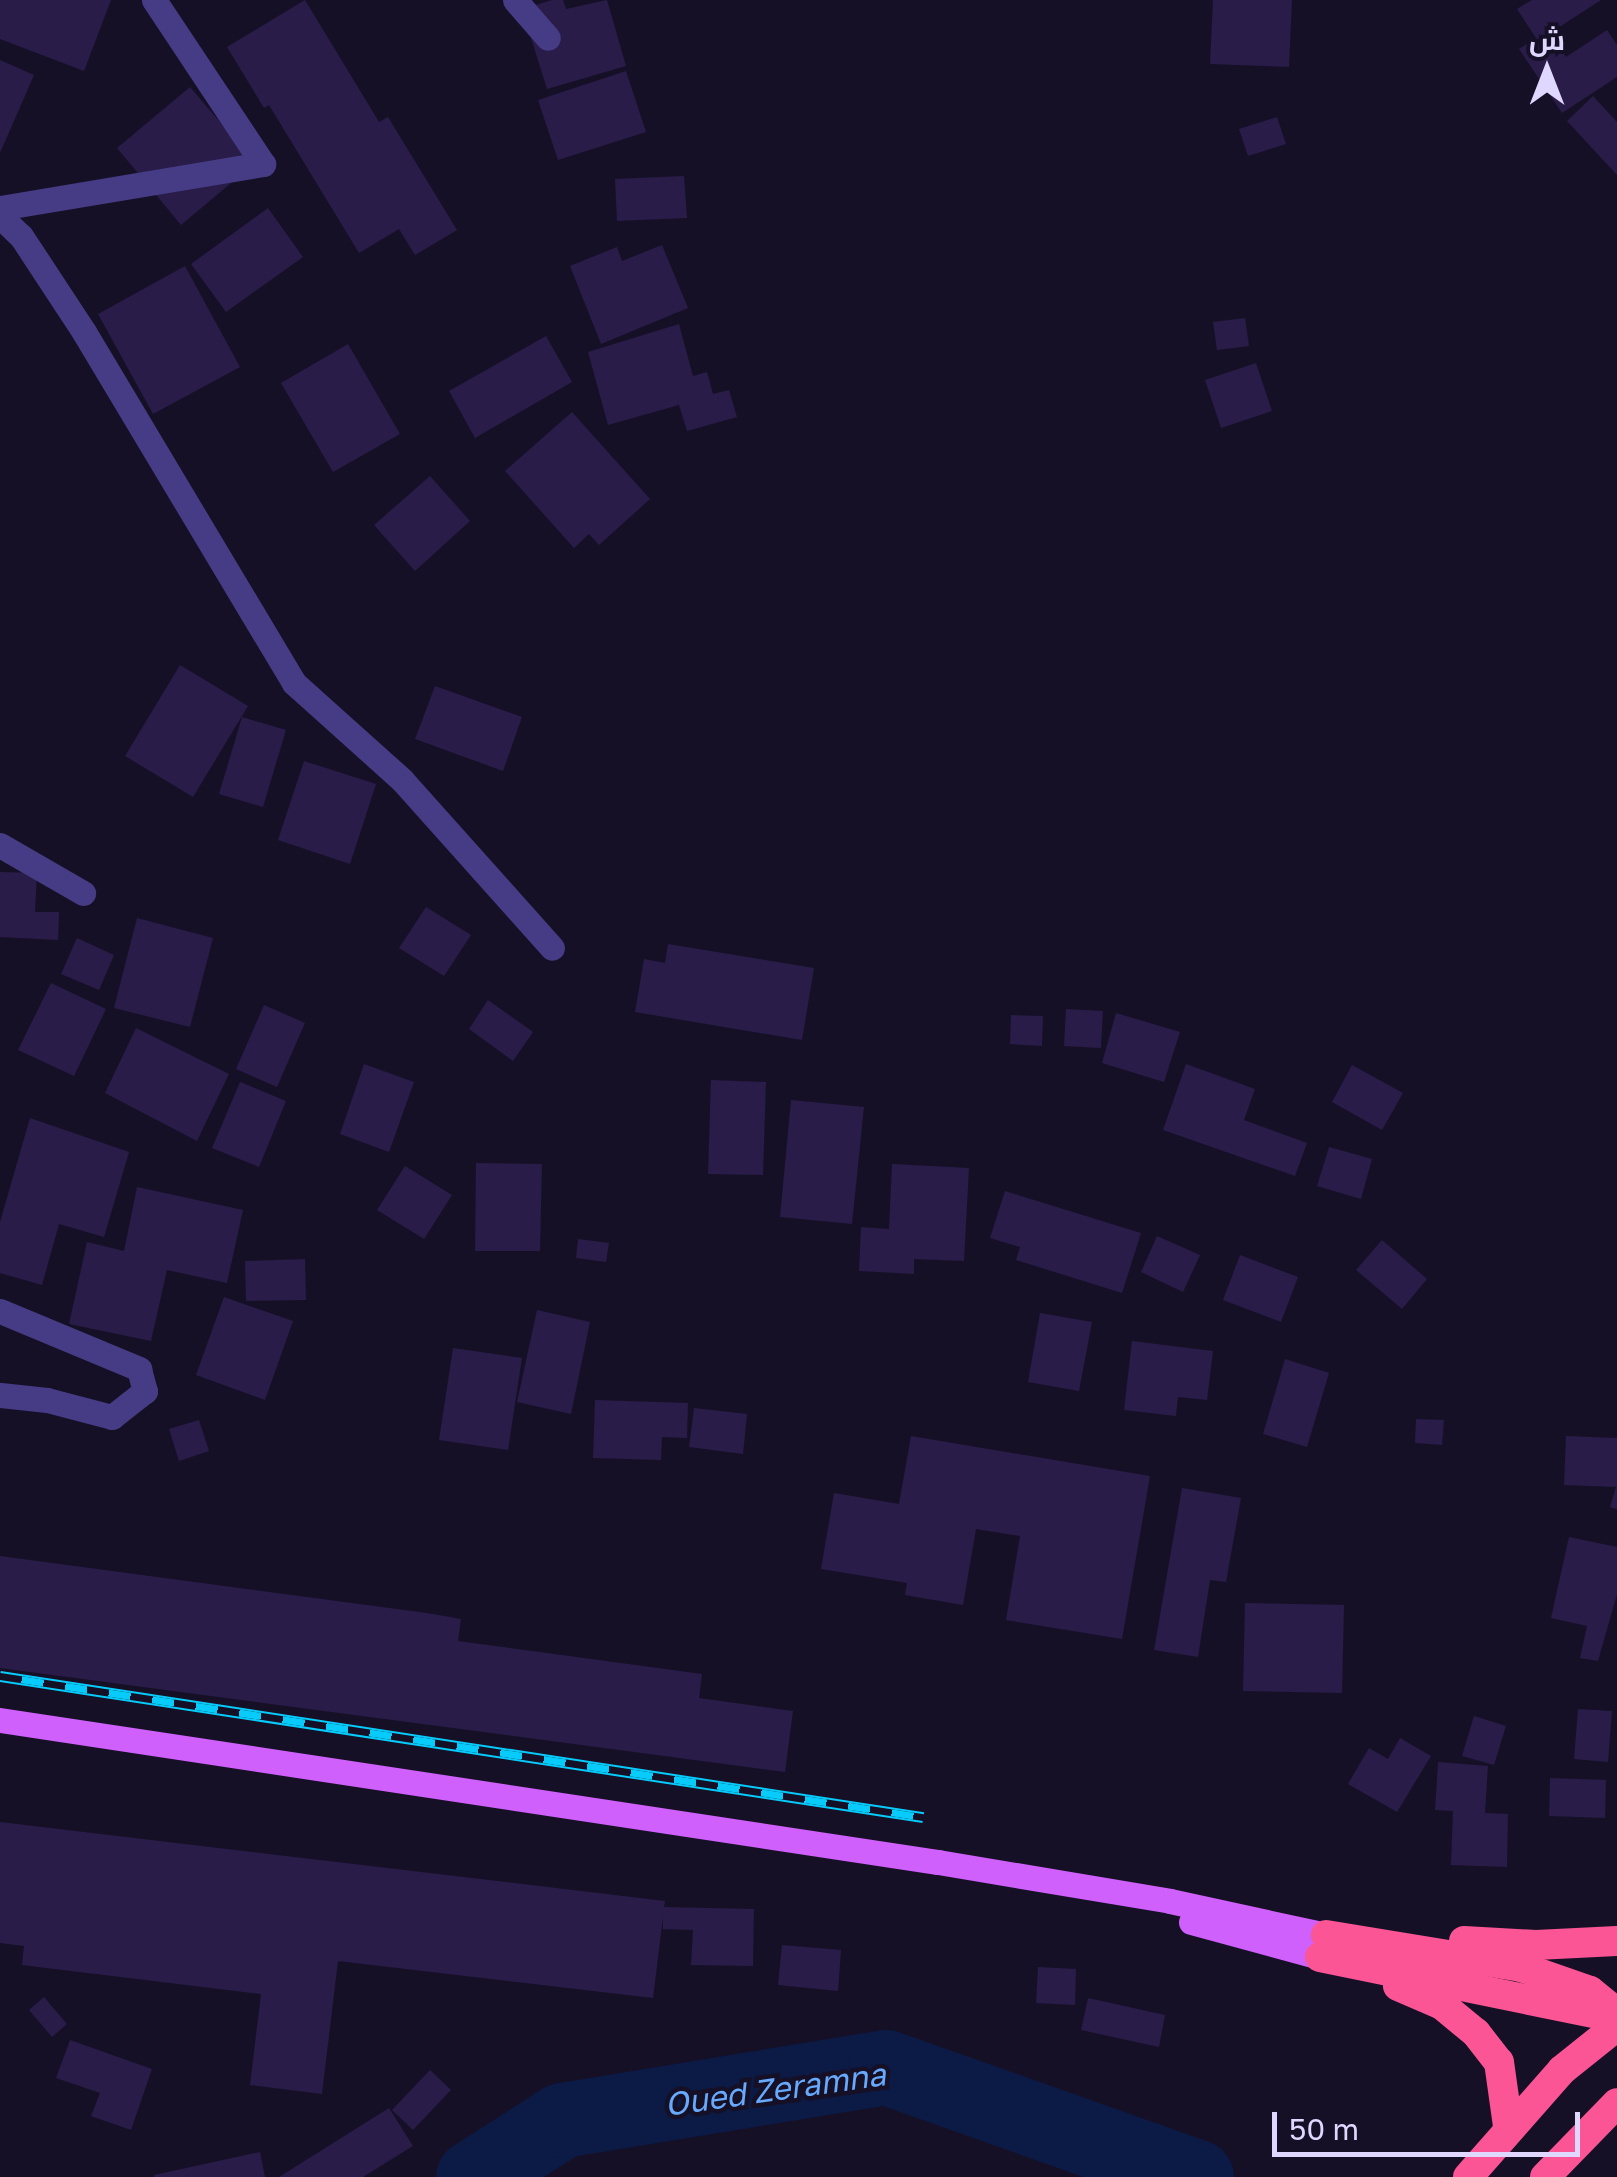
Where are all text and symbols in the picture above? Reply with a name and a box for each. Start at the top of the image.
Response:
north arrow [1497,20,1597,120]
text: ش [1529,23,1565,56]
water label: Oued Zeramna [662,2054,888,2124]
scale bar [1277,2092,1584,2154]
text: 50 m [1289,2111,1359,2147]

